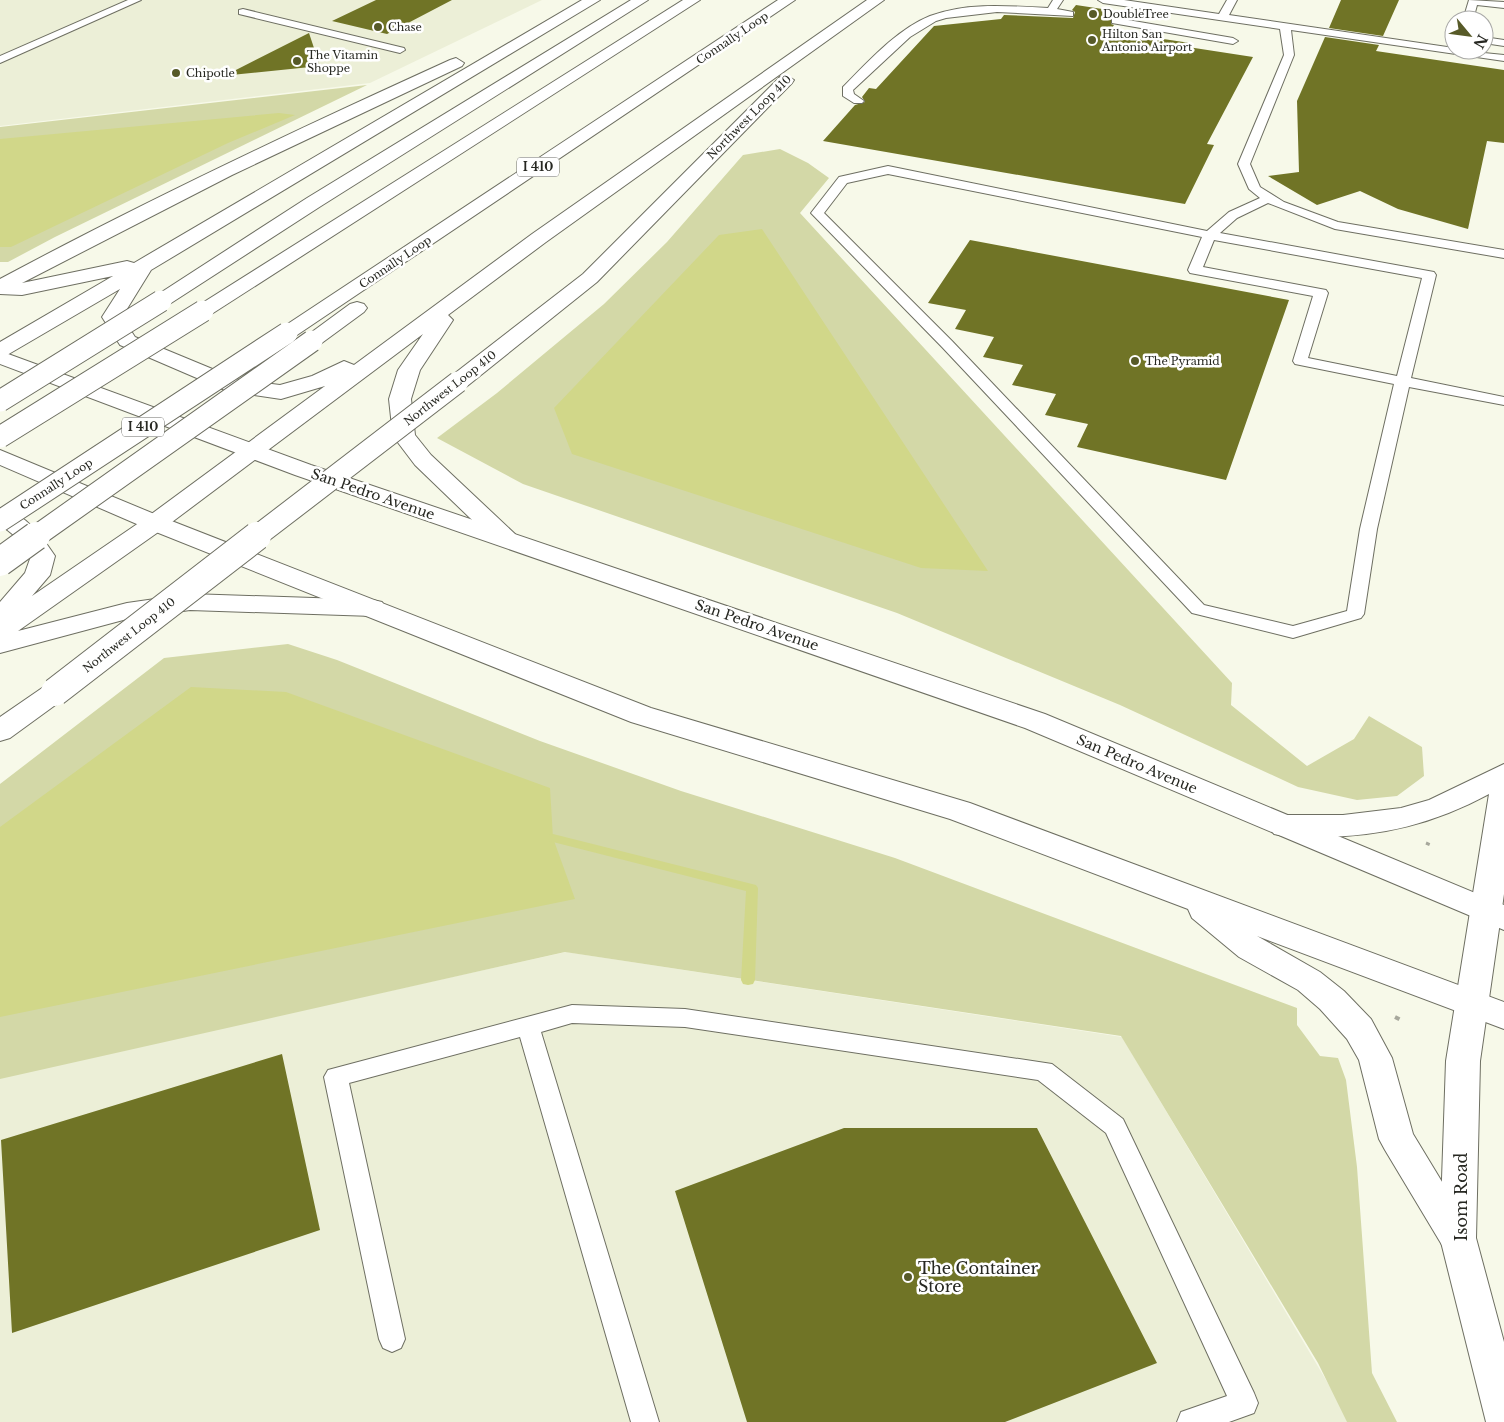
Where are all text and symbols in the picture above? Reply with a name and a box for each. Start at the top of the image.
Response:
place label: DoubleTree [1103,7,1169,21]
marker: DoubleTree [1087,8,1099,20]
street label: Connally Loop [693,9,771,67]
north arrow [1444,10,1494,60]
place label: Chase [388,20,422,34]
marker: Chase [372,21,384,33]
place label: Hilton San Antonio Airport [1101,27,1193,54]
text: N [1469,31,1491,51]
marker: Hilton San Antonio Airport [1086,34,1098,46]
place label: The Vitamin Shoppe [307,48,378,75]
marker: The Vitamin Shoppe [291,55,303,67]
place label: Chipotle [186,66,235,80]
marker: Chipotle [170,67,182,79]
street label: Northwest Loop 410 [704,72,794,162]
road number: I 410 [517,158,559,176]
street label: Connally Loop [356,233,434,291]
street label: Northwest Loop 410 [401,347,499,428]
place label: The Pyramid [1145,354,1220,368]
marker: The Pyramid [1129,355,1141,367]
road number: I 410 [122,418,164,437]
street label: Connally Loop [17,455,95,513]
street label: San Pedro Avenue [309,464,437,524]
street label: Northwest Loop 410 [80,594,178,675]
street label: San Pedro Avenue [693,595,821,655]
street label: San Pedro Avenue [1074,730,1200,798]
street label: Isom Road [1451,1152,1471,1241]
place label: The Container Store [918,1258,1038,1296]
marker: The Container Store [902,1271,914,1283]

